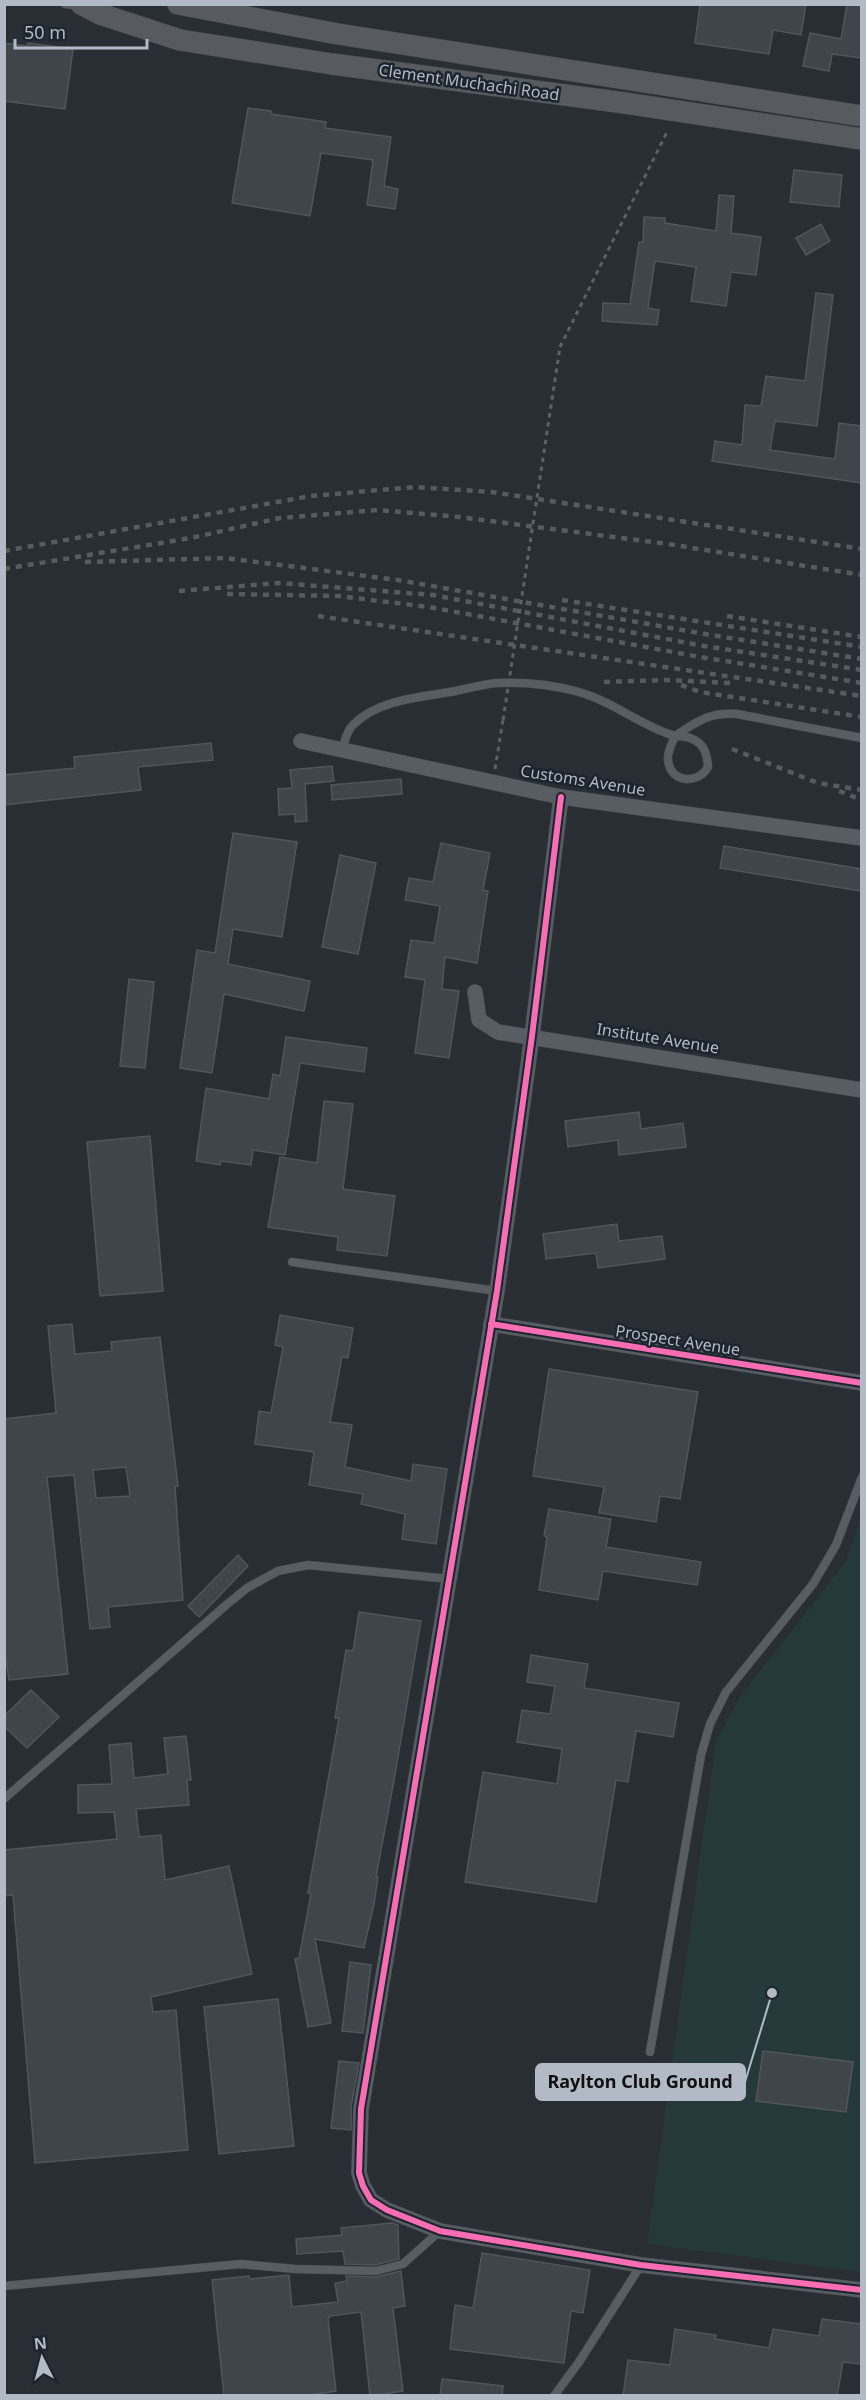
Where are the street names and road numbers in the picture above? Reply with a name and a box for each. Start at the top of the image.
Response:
street label: Clement Muchachi Road [377,58,561,106]
street label: Customs Avenue [519,759,647,801]
street label: Institute Avenue [595,1017,721,1059]
street label: Prospect Avenue [614,1319,742,1361]

